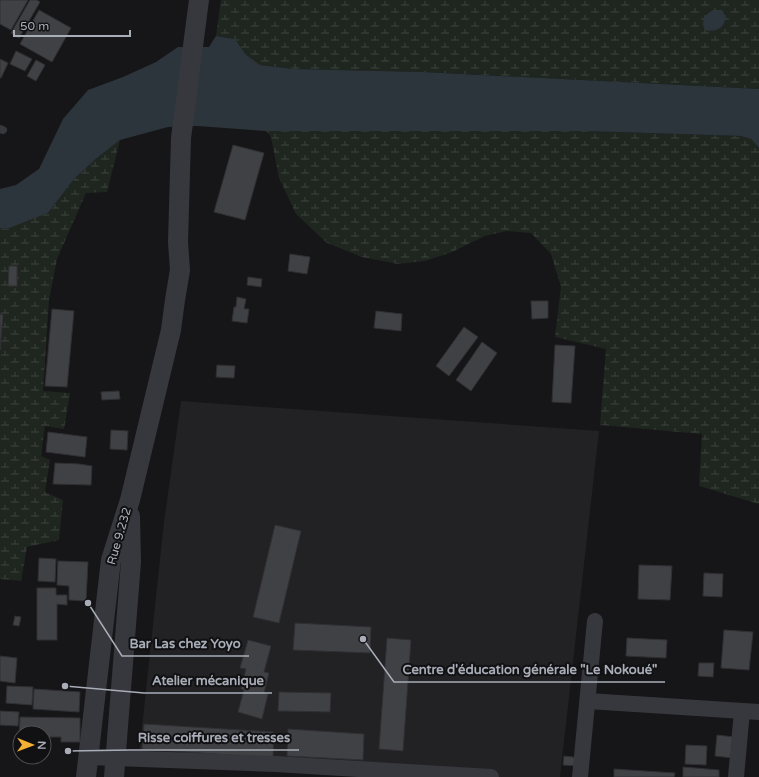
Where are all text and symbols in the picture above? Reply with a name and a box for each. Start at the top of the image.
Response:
scale bar [14,12,130,38]
text: 50 m [20,19,49,33]
street label: Rue 9.232 [104,506,134,566]
callout: Bar Las chez Yoyo [122,631,249,656]
text: Bar Las chez Yoyo [129,636,241,652]
callout: Centre d'éducation générale "Le Nokoué" [394,657,665,682]
text: Centre d'éducation générale "Le Nokoué" [403,662,657,678]
callout: Atelier mécanique [144,668,272,693]
text: Atelier mécanique [152,673,265,689]
north arrow [12,725,52,765]
callout: Risse coiffures et tresses [130,725,299,750]
text: Risse coiffures et tresses [138,730,290,746]
text: N [35,741,48,750]

